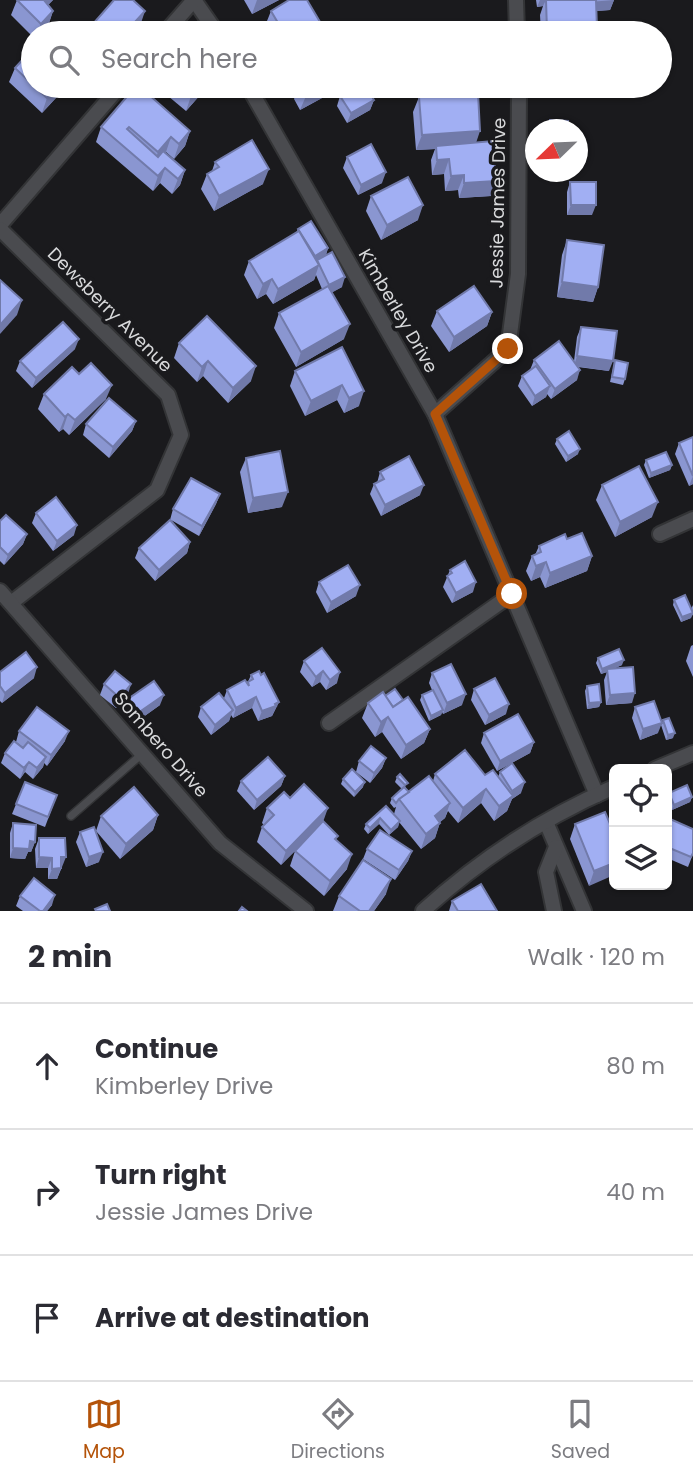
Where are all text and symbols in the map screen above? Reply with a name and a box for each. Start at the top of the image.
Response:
search box [21,21,672,98]
icon: search [45,41,83,79]
text: Search here [101,41,258,77]
street label: Jessie James Drive [484,117,511,289]
north arrow [525,119,588,182]
street label: Dewsberry Avenue [42,242,178,378]
street label: Kimberley Drive [353,244,444,377]
route end [492,333,523,364]
route start [496,578,527,609]
street label: Sombero Drive [109,687,214,803]
map controls [609,764,672,890]
button: locate [609,764,672,827]
button: layers [609,827,672,890]
text: 2 min [28,935,112,978]
text: Walk · 120 m [527,941,665,973]
text: Continue [95,1031,218,1067]
icon: ahead [28,1047,66,1085]
text: 80 m [606,1050,665,1082]
text: Kimberley Drive [95,1070,273,1102]
text: Turn right [95,1157,227,1193]
icon: right [28,1173,66,1211]
text: 40 m [606,1176,665,1208]
text: Jessie James Drive [95,1196,313,1228]
icon: arrive [28,1299,66,1337]
text: Arrive at destination [95,1300,370,1336]
tab: Map [83,1395,125,1466]
tab: Directions [291,1395,385,1466]
tab: Saved [551,1395,610,1466]

